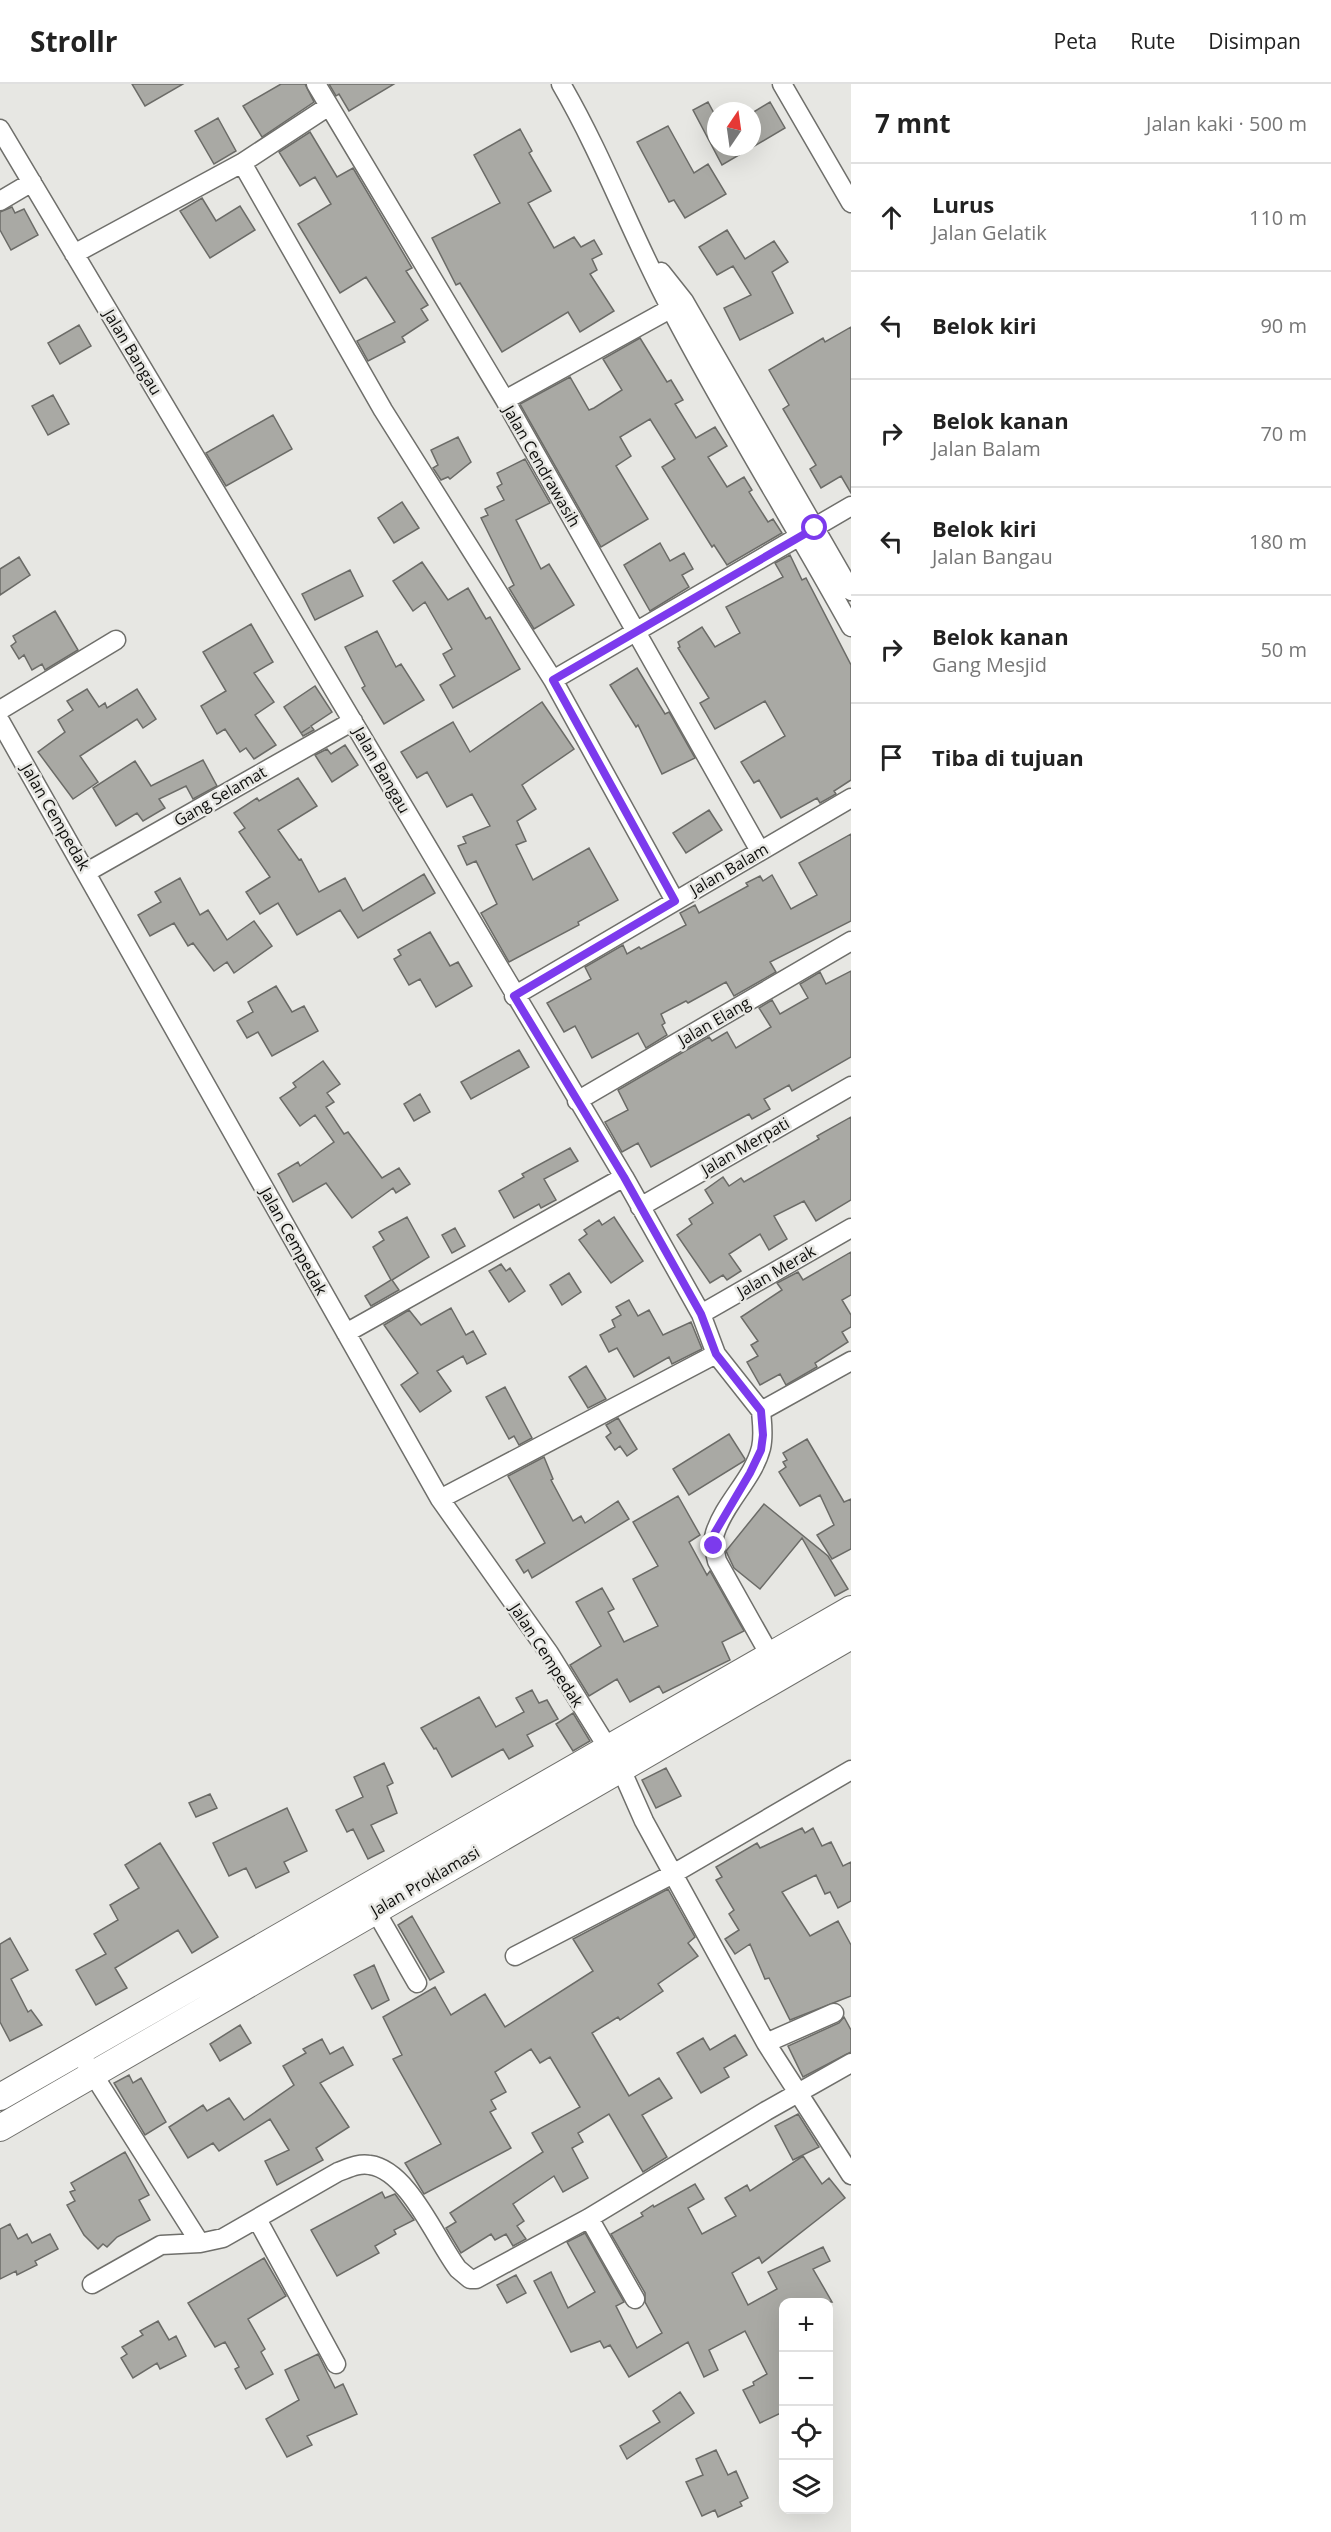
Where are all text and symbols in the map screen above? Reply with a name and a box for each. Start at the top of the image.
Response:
text: Strollr [30,22,117,60]
text: Peta [1054,27,1097,55]
text: Rute [1130,27,1175,55]
text: Disimpan [1208,27,1301,55]
north arrow [707,102,761,156]
text: 7 mnt [875,105,951,141]
text: Jalan kaki · 500 m [1146,110,1307,137]
text: Lurus [932,189,994,219]
icon: ahead [875,201,908,234]
text: 110 m [1249,204,1307,231]
text: Jalan Gelatik [932,219,1047,246]
street label: Jalan Bangau [98,303,167,399]
icon: left [875,309,908,342]
text: Belok kiri [932,310,1037,340]
text: 90 m [1260,312,1307,339]
street label: Jalan Cendrawasih [497,399,586,531]
text: Belok kanan [932,405,1069,435]
icon: right [875,417,908,450]
text: 70 m [1260,420,1307,447]
text: Jalan Balam [932,435,1041,462]
text: Belok kiri [932,513,1037,543]
route start [801,514,827,540]
icon: left [875,525,908,558]
text: 180 m [1249,528,1307,555]
text: Jalan Bangau [932,543,1053,570]
text: Belok kanan [932,621,1069,651]
icon: right [875,633,908,666]
text: 50 m [1260,636,1307,663]
text: Gang Mesjid [932,651,1047,678]
street label: Jalan Bangau [347,721,416,817]
icon: arrive [875,741,908,774]
text: Tiba di tujuan [932,742,1084,772]
street label: Jalan Cempedak [16,758,96,875]
street label: Gang Selamat [170,761,270,831]
street label: Jalan Balam [684,838,772,901]
street label: Jalan Elang [672,991,755,1052]
street label: Jalan Merpati [695,1112,793,1181]
street label: Jalan Cempedak [254,1182,333,1299]
street label: Jalan Merak [731,1239,820,1303]
route end [700,1532,726,1558]
street label: Jalan Cempedak [504,1597,589,1712]
street label: Jalan Proklamasi [365,1841,484,1922]
map controls [779,2298,833,2514]
button: + [779,2298,833,2352]
button: − [779,2352,833,2406]
button: locate [779,2406,833,2460]
button: layers [779,2460,833,2514]

